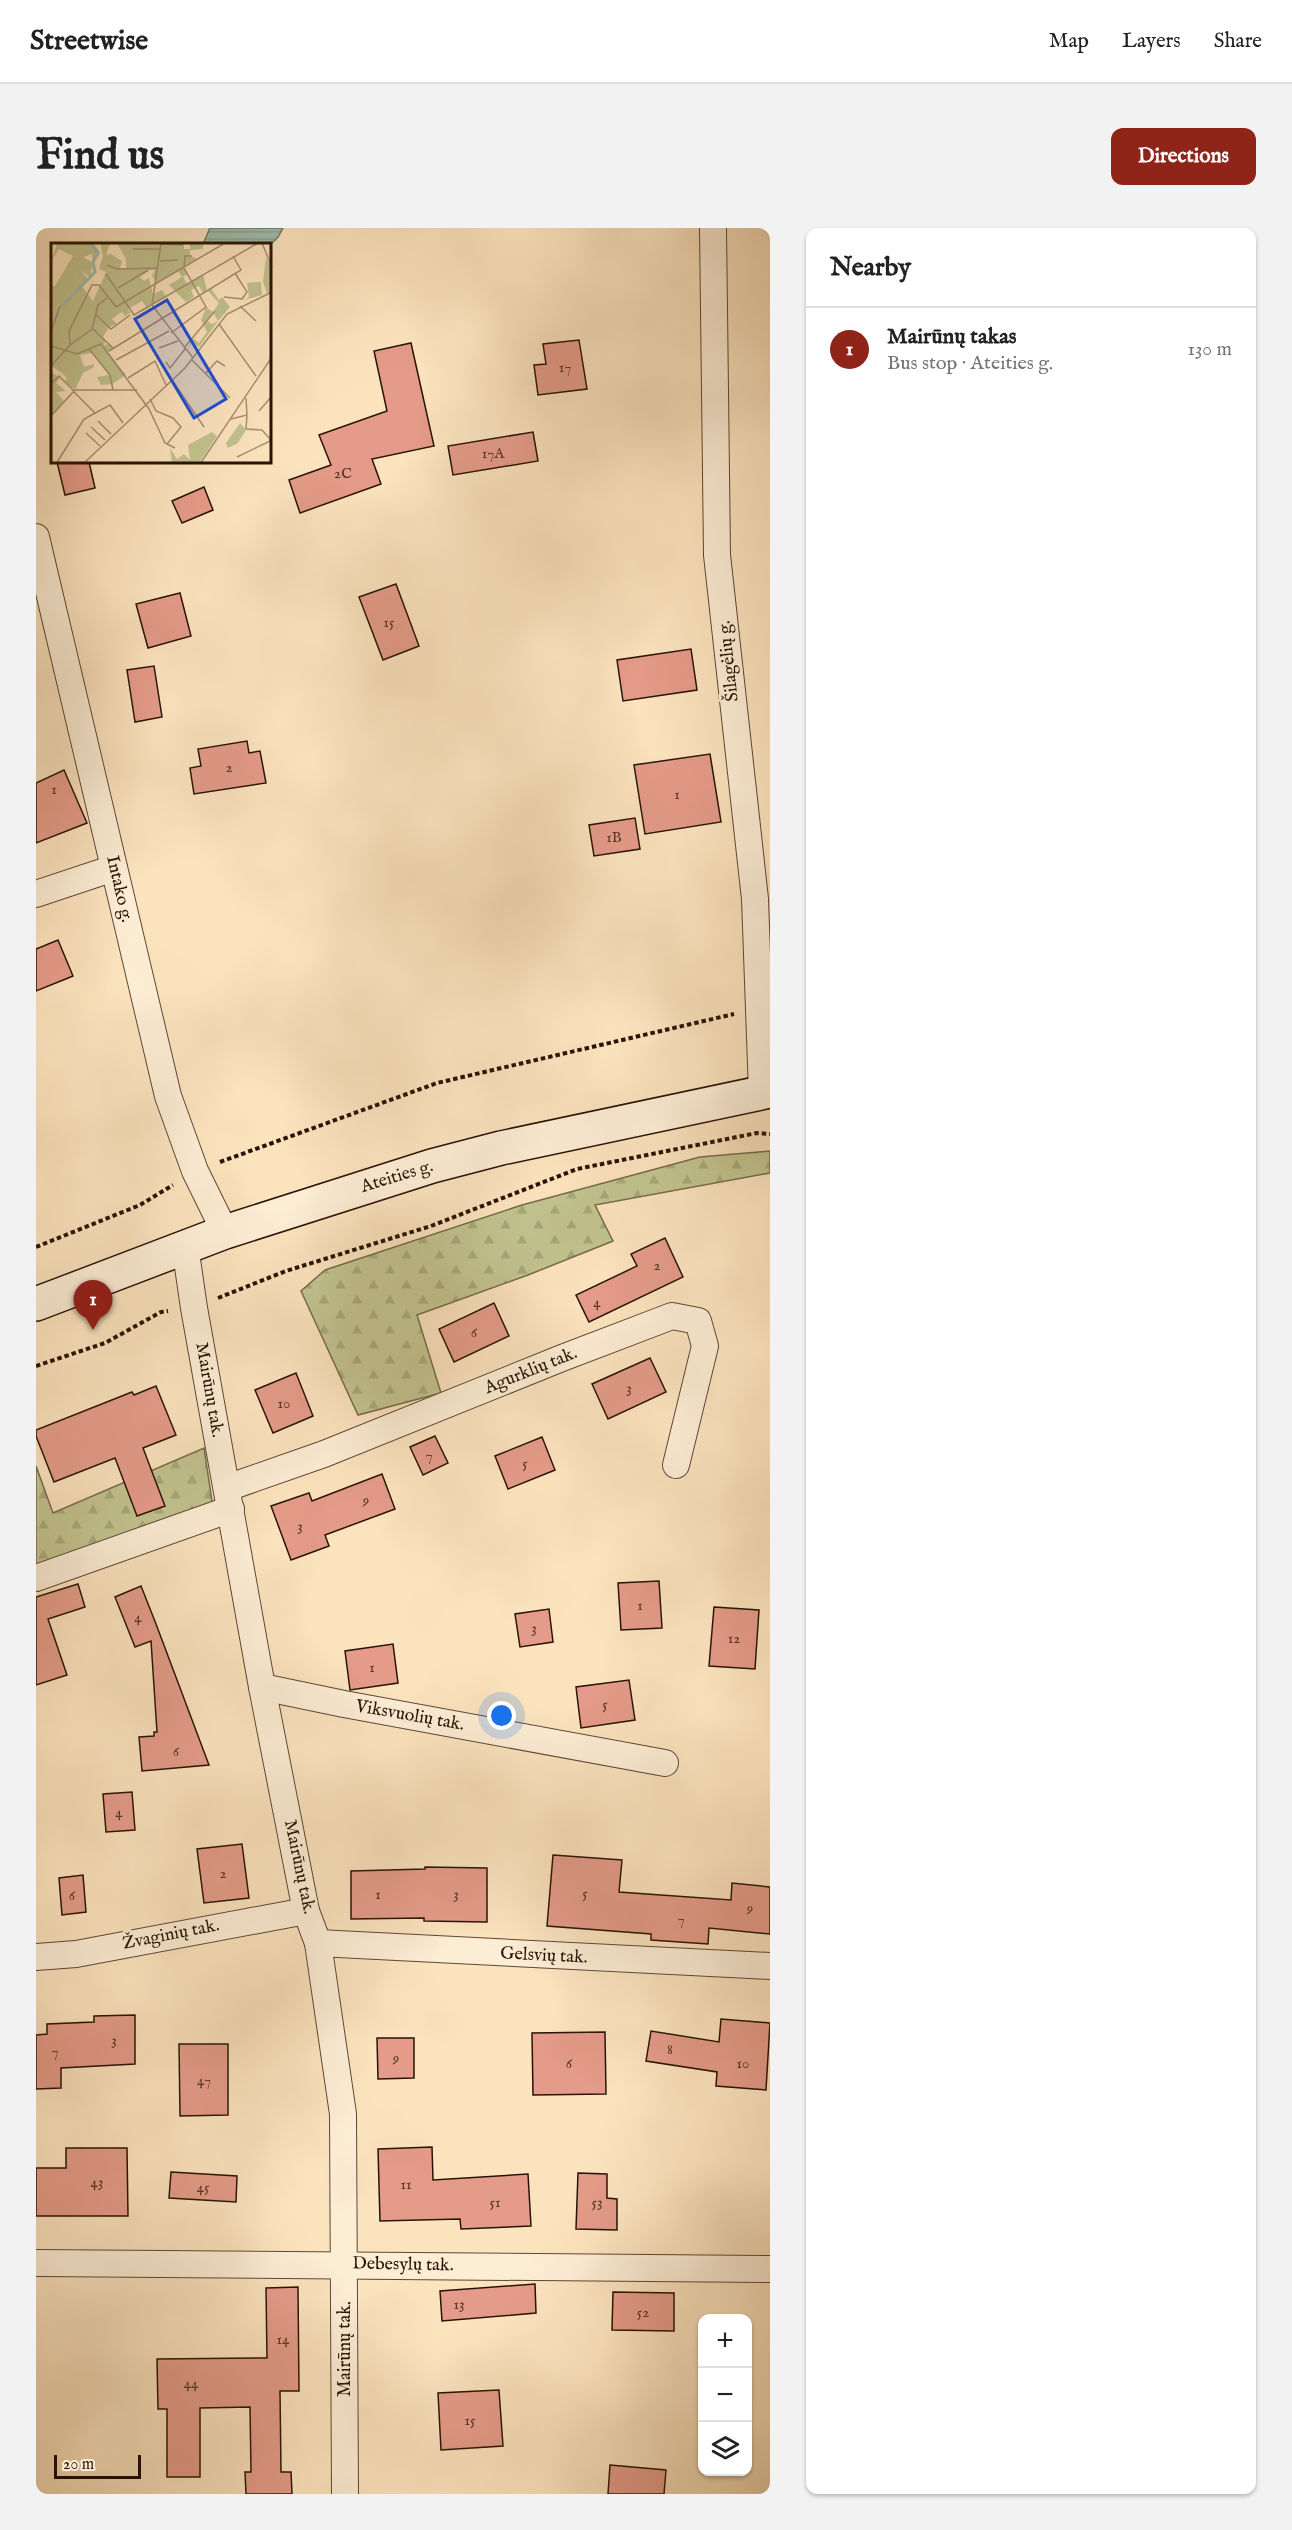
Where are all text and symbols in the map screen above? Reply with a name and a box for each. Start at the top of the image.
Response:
text: Streetwise [30,24,148,59]
text: Map [1049,28,1089,55]
text: Layers [1122,28,1181,55]
text: Share [1214,28,1262,55]
button: Directions [1111,128,1256,185]
text: Find us [36,130,164,183]
inset map [51,243,272,464]
text: Nearby [830,251,911,284]
text: Mairūnų takas [887,323,1016,351]
text: 1 [846,337,853,362]
text: 130 m [1187,337,1232,362]
text: Bus stop · Ateities g. [887,351,1053,376]
house number: 17 [559,358,571,377]
house number: 17A [482,444,505,463]
house number: 2C [334,464,352,483]
house number: 15 [383,613,395,632]
street label: Šilagėlių g. [711,619,745,703]
house number: 2 [225,758,233,777]
house number: 1 [51,780,57,799]
house number: 1 [674,785,680,804]
house number: 1B [606,828,622,847]
street label: Intako g. [100,853,138,925]
street label: Ateities g. [357,1155,436,1199]
house number: 2 [653,1256,661,1275]
pin: 1 [74,1280,112,1330]
house number: 4 [593,1293,601,1312]
house number: 6 [471,1323,478,1342]
street label: Mairūnų tak. [189,1341,229,1439]
street label: Agurklių tak. [480,1342,581,1400]
house number: 3 [626,1379,632,1398]
house number: 10 [278,1394,290,1413]
house number: 7 [425,1446,433,1465]
house number: 5 [522,1454,528,1473]
house number: 9 [362,1491,369,1510]
house number: 3 [297,1517,303,1536]
house number: 1 [637,1596,643,1615]
house number: 4 [134,1608,142,1627]
house number: 3 [531,1619,537,1638]
house number: 12 [728,1629,740,1648]
house number: 1 [369,1658,375,1677]
street label: Viksvuolių tak. [353,1695,466,1737]
house number: 5 [602,1695,608,1714]
your location [487,1701,516,1730]
house number: 6 [173,1742,180,1761]
house number: 4 [115,1803,123,1822]
street label: Mairūnų tak. [278,1818,320,1916]
house number: 2 [219,1864,227,1883]
house number: 5 [582,1884,588,1903]
house number: 1 [375,1885,381,1904]
house number: 3 [453,1885,459,1904]
house number: 6 [69,1886,76,1905]
house number: 9 [746,1899,753,1918]
house number: 7 [677,1910,685,1929]
street label: Žvaginių tak. [121,1913,221,1956]
street label: Gelsvių tak. [500,1942,588,1970]
house number: 3 [111,2031,117,2050]
house number: 8 [667,2040,673,2059]
house number: 7 [51,2042,59,2061]
house number: 9 [392,2049,399,2068]
house number: 6 [566,2054,573,2073]
house number: 10 [737,2054,749,2073]
house number: 47 [197,2071,211,2090]
house number: 43 [91,2173,103,2192]
house number: 11 [400,2175,412,2194]
house number: 45 [197,2178,210,2197]
house number: 51 [489,2193,501,2212]
house number: 53 [591,2193,603,2212]
street label: Debesylų tak. [352,2253,454,2277]
house number: 13 [453,2295,465,2314]
street label: Mairūnų tak. [334,2301,357,2397]
house number: 52 [637,2303,649,2322]
map controls [698,2314,752,2476]
button: + [698,2314,752,2368]
house number: 14 [277,2330,290,2349]
button: − [698,2368,752,2422]
house number: 44 [184,2374,199,2393]
house number: 15 [464,2411,476,2430]
button: layers [698,2422,752,2476]
scale bar [54,2452,141,2480]
text: 20 m [63,2455,94,2475]

